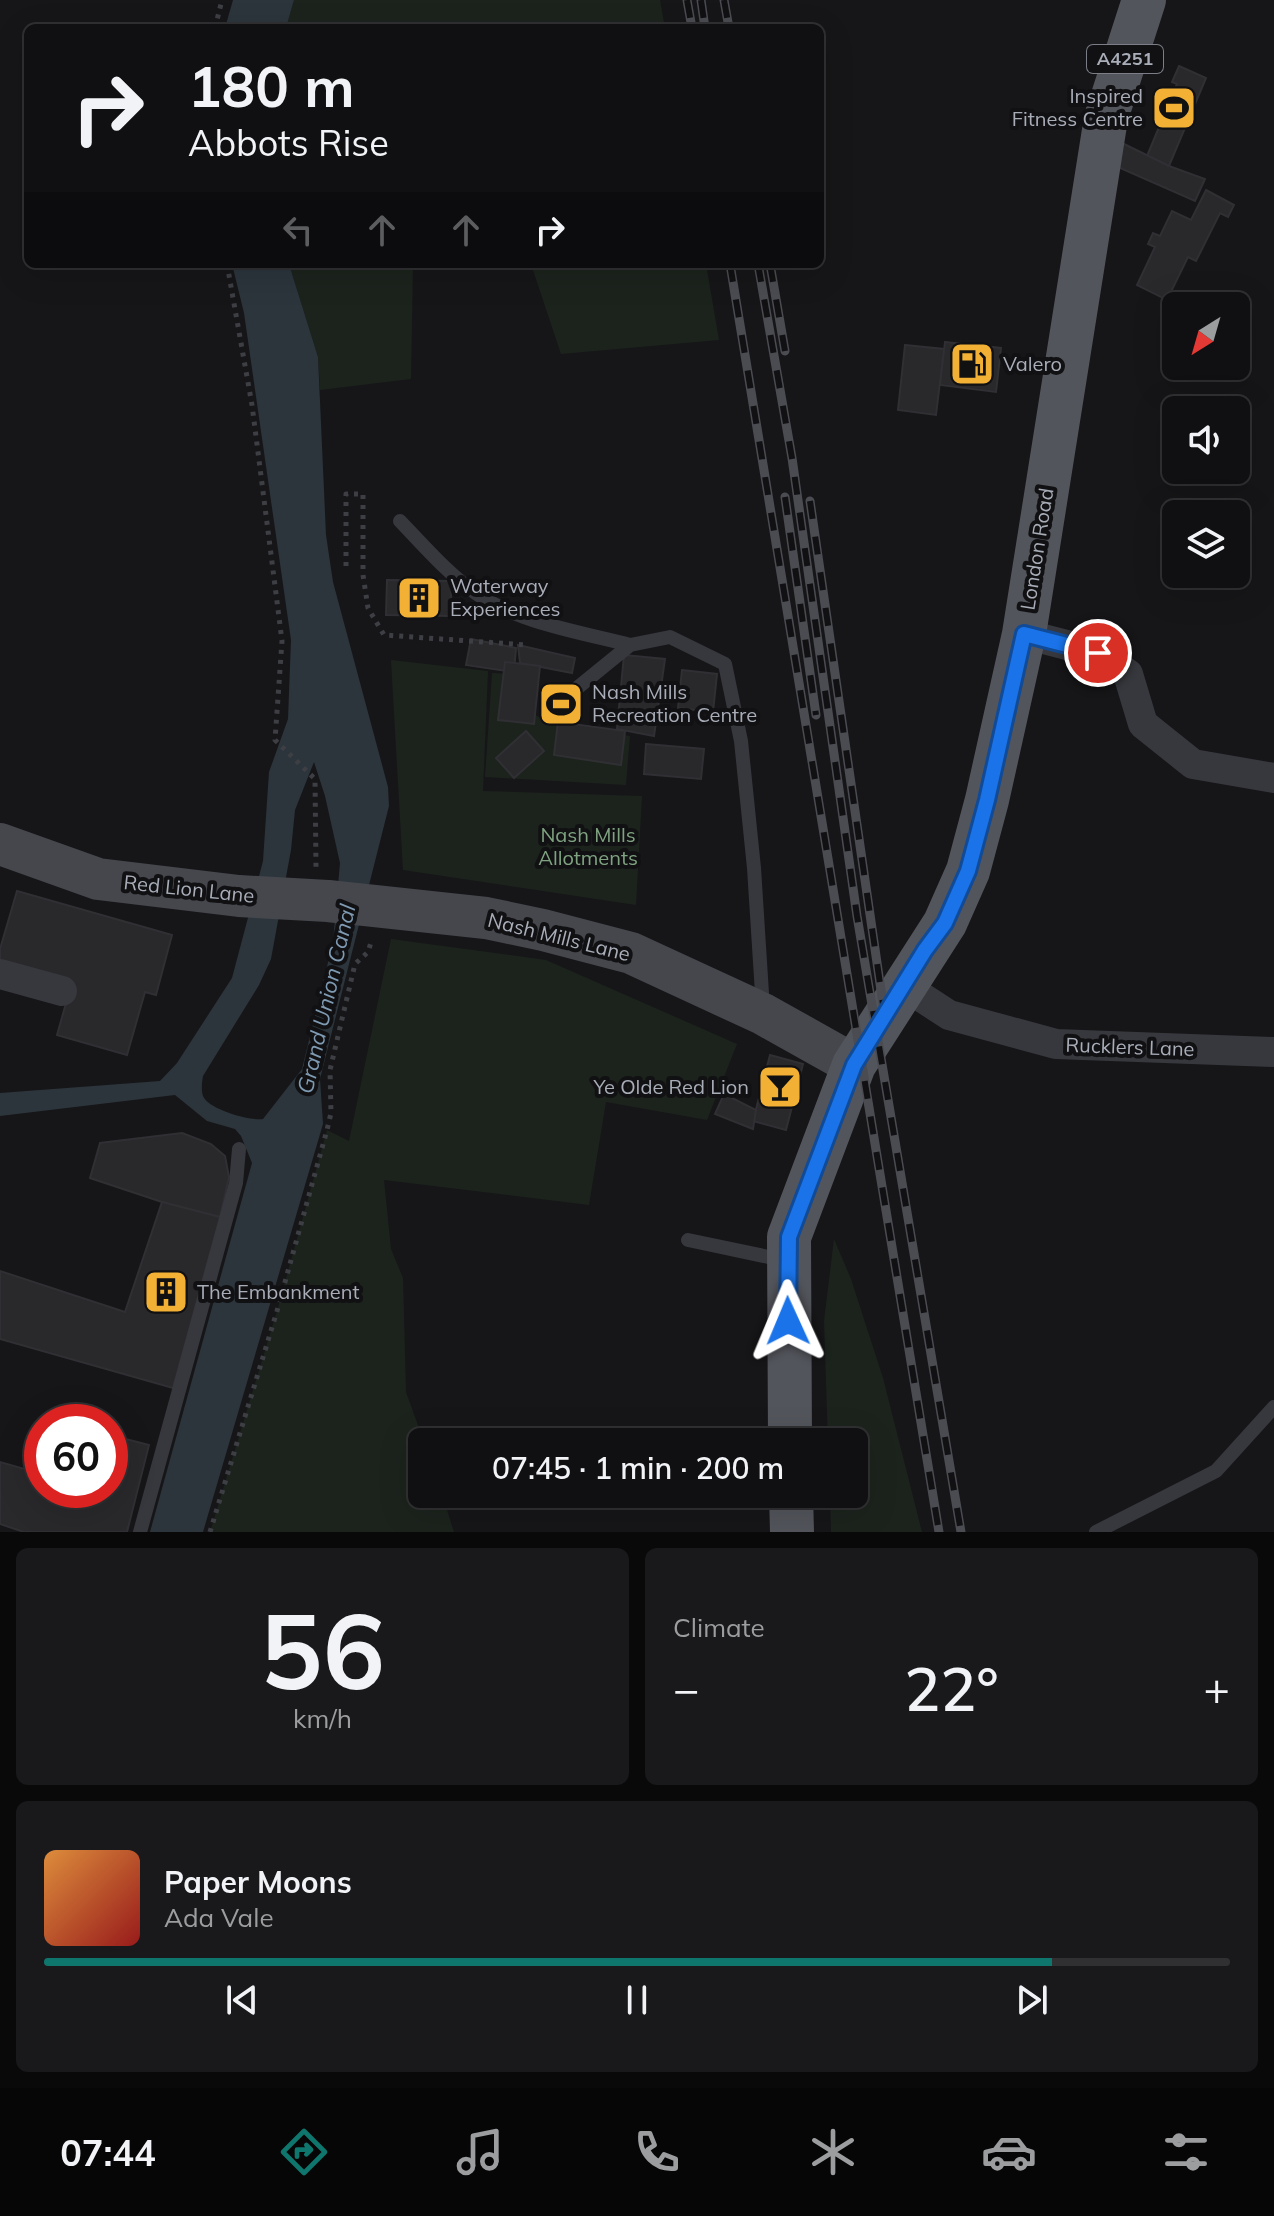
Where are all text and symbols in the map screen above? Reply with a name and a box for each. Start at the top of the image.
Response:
road number: A4251 [1087,45,1163,73]
text: 180 m [188,51,355,121]
icon: right [56,56,160,160]
place label: Inspired Fitness Centre [1012,83,1143,131]
sports icon: Inspired Fitness Centre [1150,84,1198,132]
text: Abbots Rise [188,120,389,165]
icon: left [276,208,320,252]
icon: ahead [360,208,404,252]
icon: ahead [444,208,488,252]
icon: right [528,208,572,252]
north arrow [1162,292,1250,380]
map controls [1162,292,1250,588]
fuel station icon: Valero [948,340,996,388]
place label: Valero [1003,351,1062,376]
button: sound [1162,396,1250,484]
street label: London Road [1015,486,1058,612]
button: layers [1162,500,1250,588]
place label: Waterway Experiences [450,573,560,621]
building icon: Waterway Experiences [395,574,443,622]
pin [1064,619,1132,687]
icon: arrive [1076,631,1120,675]
place label: Nash Mills Recreation Centre [592,679,757,727]
sports icon: Nash Mills Recreation Centre [537,680,585,728]
park label: Nash Mills Allotments [538,822,638,870]
street label: Red Lion Lane [122,869,256,908]
water label: Grand Union Canal [291,901,362,1096]
street label: Nash Mills Lane [485,907,633,966]
street label: Rucklers Lane [1065,1032,1195,1061]
bar icon: Ye Olde Red Lion [756,1063,804,1111]
place label: Ye Olde Red Lion [593,1074,749,1099]
building icon: The Embankment [142,1268,190,1316]
place label: The Embankment [197,1279,359,1304]
position arrow [746,1279,830,1363]
speed limit sign: 60 [24,1404,128,1508]
text: 07:45 · 1 min · 200 m [492,1449,784,1487]
text: 56 [260,1584,385,1715]
text: Climate [673,1611,765,1644]
text: 22° [904,1651,999,1726]
text: − [673,1661,699,1716]
text: + [1204,1661,1230,1716]
text: km/h [293,1702,352,1735]
text: Paper Moons [164,1863,352,1901]
text: Ada Vale [164,1901,274,1934]
icon: previous [220,1978,264,2022]
icon: pause [615,1978,659,2022]
icon: next [1010,1978,1054,2022]
icon: directions [276,2124,332,2180]
icon: music [452,2124,508,2180]
icon: phone [629,2124,685,2180]
icon: climate [805,2124,861,2180]
icon: car [981,2124,1037,2180]
icon: filters [1158,2124,1214,2180]
text: 07:44 [60,2130,156,2175]

